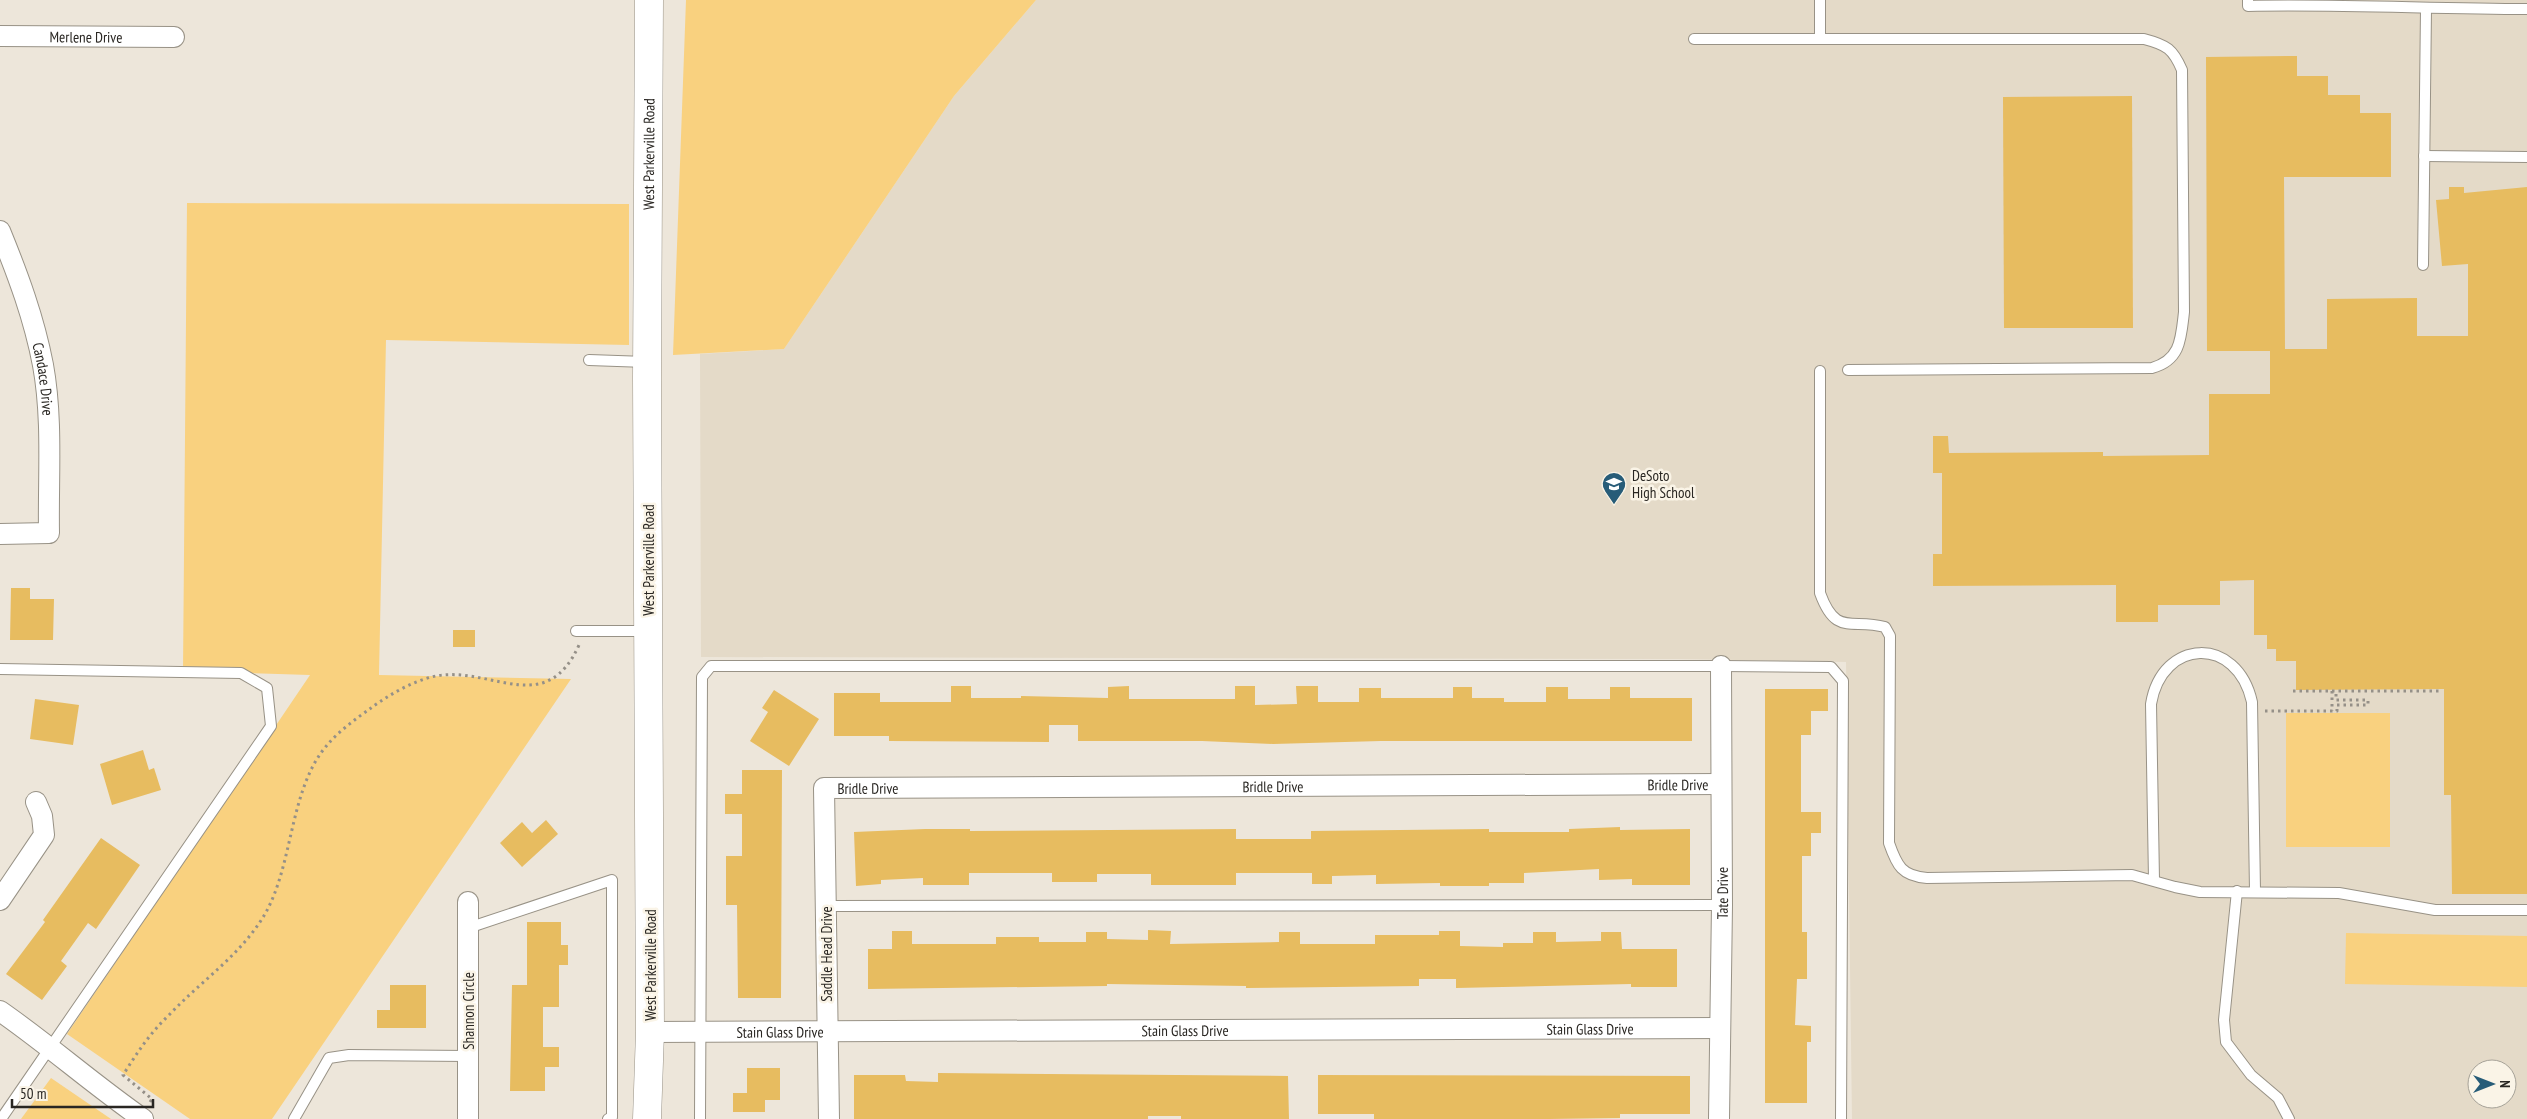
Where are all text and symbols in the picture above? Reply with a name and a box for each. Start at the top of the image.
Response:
street label: Merlene Drive [49,27,122,46]
street label: West Parkerville Road [638,98,658,210]
street label: Candace Drive [29,340,58,416]
place label: DeSoto High School [1632,466,1695,502]
school or university icon: DeSoto High School [1601,471,1627,505]
street label: West Parkerville Road [639,504,658,616]
street label: Bridle Drive [1647,775,1709,794]
street label: Bridle Drive [1242,776,1304,796]
street label: Bridle Drive [837,778,899,797]
street label: Tate Drive [1712,867,1732,919]
street label: Saddle Head Drive [817,906,836,1002]
street label: West Parkerville Road [641,909,660,1021]
street label: Shannon Circle [459,972,478,1050]
street label: Stain Glass Drive [1546,1019,1634,1038]
street label: Stain Glass Drive [1141,1020,1229,1040]
street label: Stain Glass Drive [736,1022,824,1041]
north arrow [2467,1059,2517,1109]
scale bar [12,1076,154,1108]
text: N [2496,1080,2514,1088]
text: 50 m [20,1084,46,1103]

